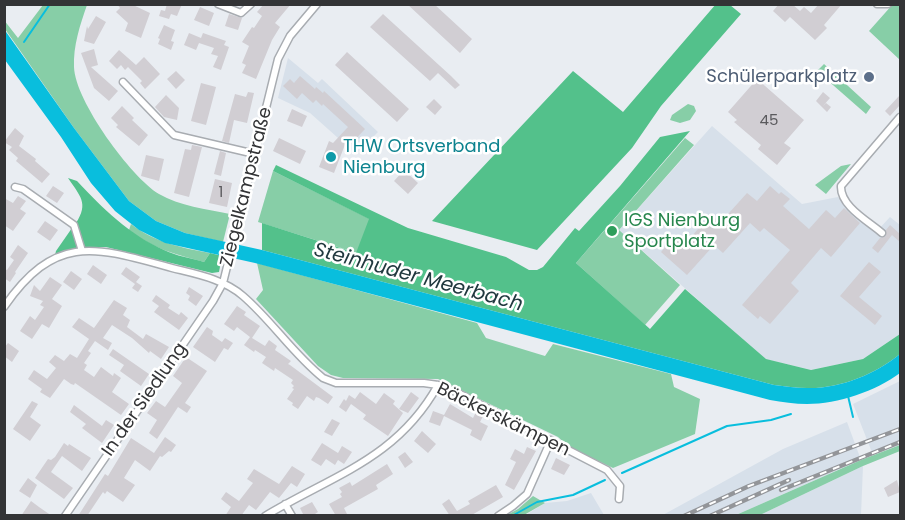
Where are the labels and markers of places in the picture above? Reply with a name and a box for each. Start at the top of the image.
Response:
place label: Schülerparkplatz [706,66,857,88]
marker: Schülerparkplatz [862,70,876,84]
place label: THW Ortsverband Nienburg [343,136,500,178]
marker: THW Ortsverband Nienburg [324,150,338,164]
place label: IGS Nienburg Sportplatz [624,210,740,252]
marker: IGS Nienburg Sportplatz [605,224,619,238]

